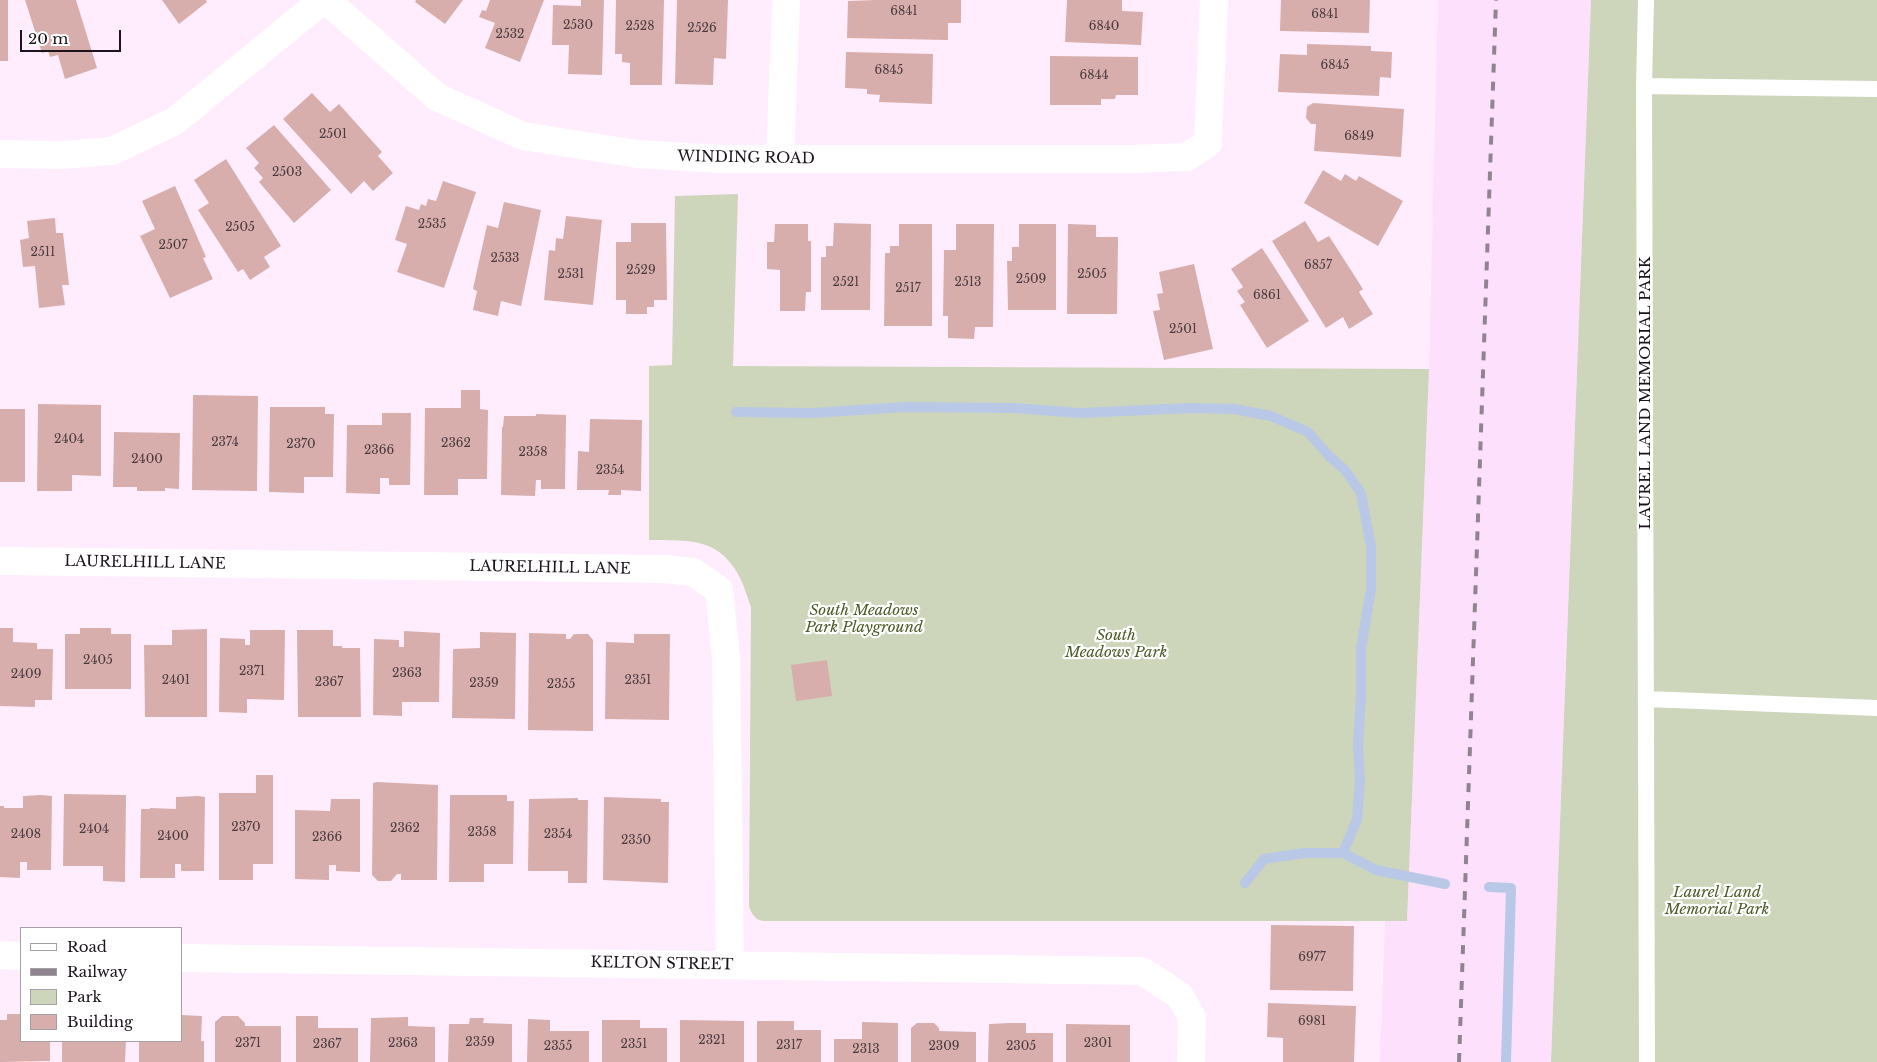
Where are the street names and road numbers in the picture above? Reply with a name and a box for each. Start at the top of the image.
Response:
street label: WINDING ROAD [677,148,815,168]
street label: LAUREL LAND MEMORIAL PARK [1637,256,1655,530]
street label: LAURELHILL LANE [64,553,226,573]
street label: LAURELHILL LANE [469,558,631,578]
street label: KELTON STREET [590,954,734,974]

